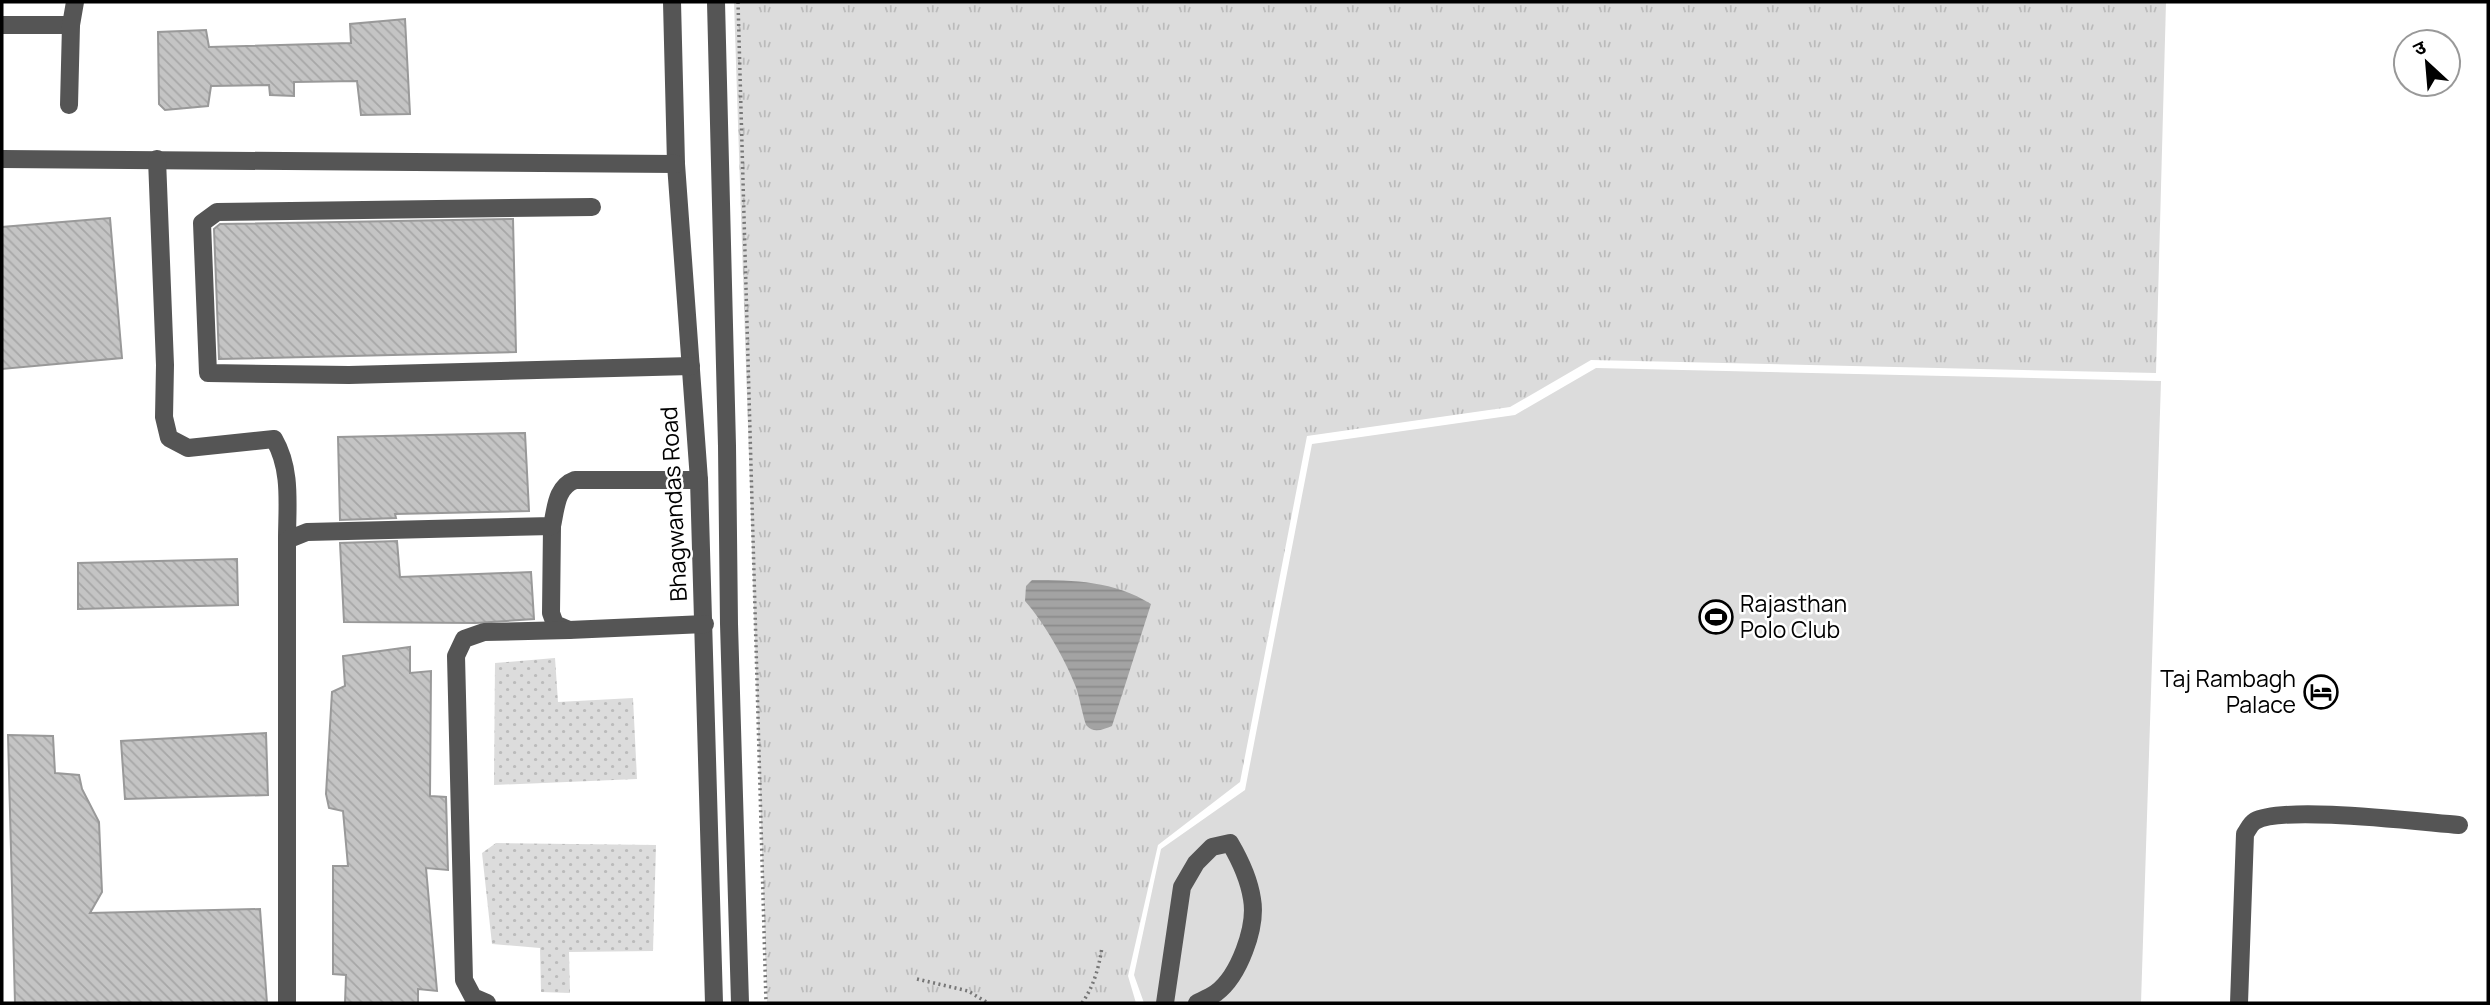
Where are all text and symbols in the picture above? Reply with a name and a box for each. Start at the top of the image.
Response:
north arrow [2392,28,2462,98]
text: उ [2409,33,2431,62]
street label: Bhagwandas Road [652,406,694,602]
place label: Rajasthan Polo Club [1740,587,1847,645]
sports icon: Rajasthan Polo Club [1697,598,1735,636]
place label: Taj Rambagh Palace [2160,662,2296,720]
hotel icon: Taj Rambagh Palace [2302,673,2340,711]

